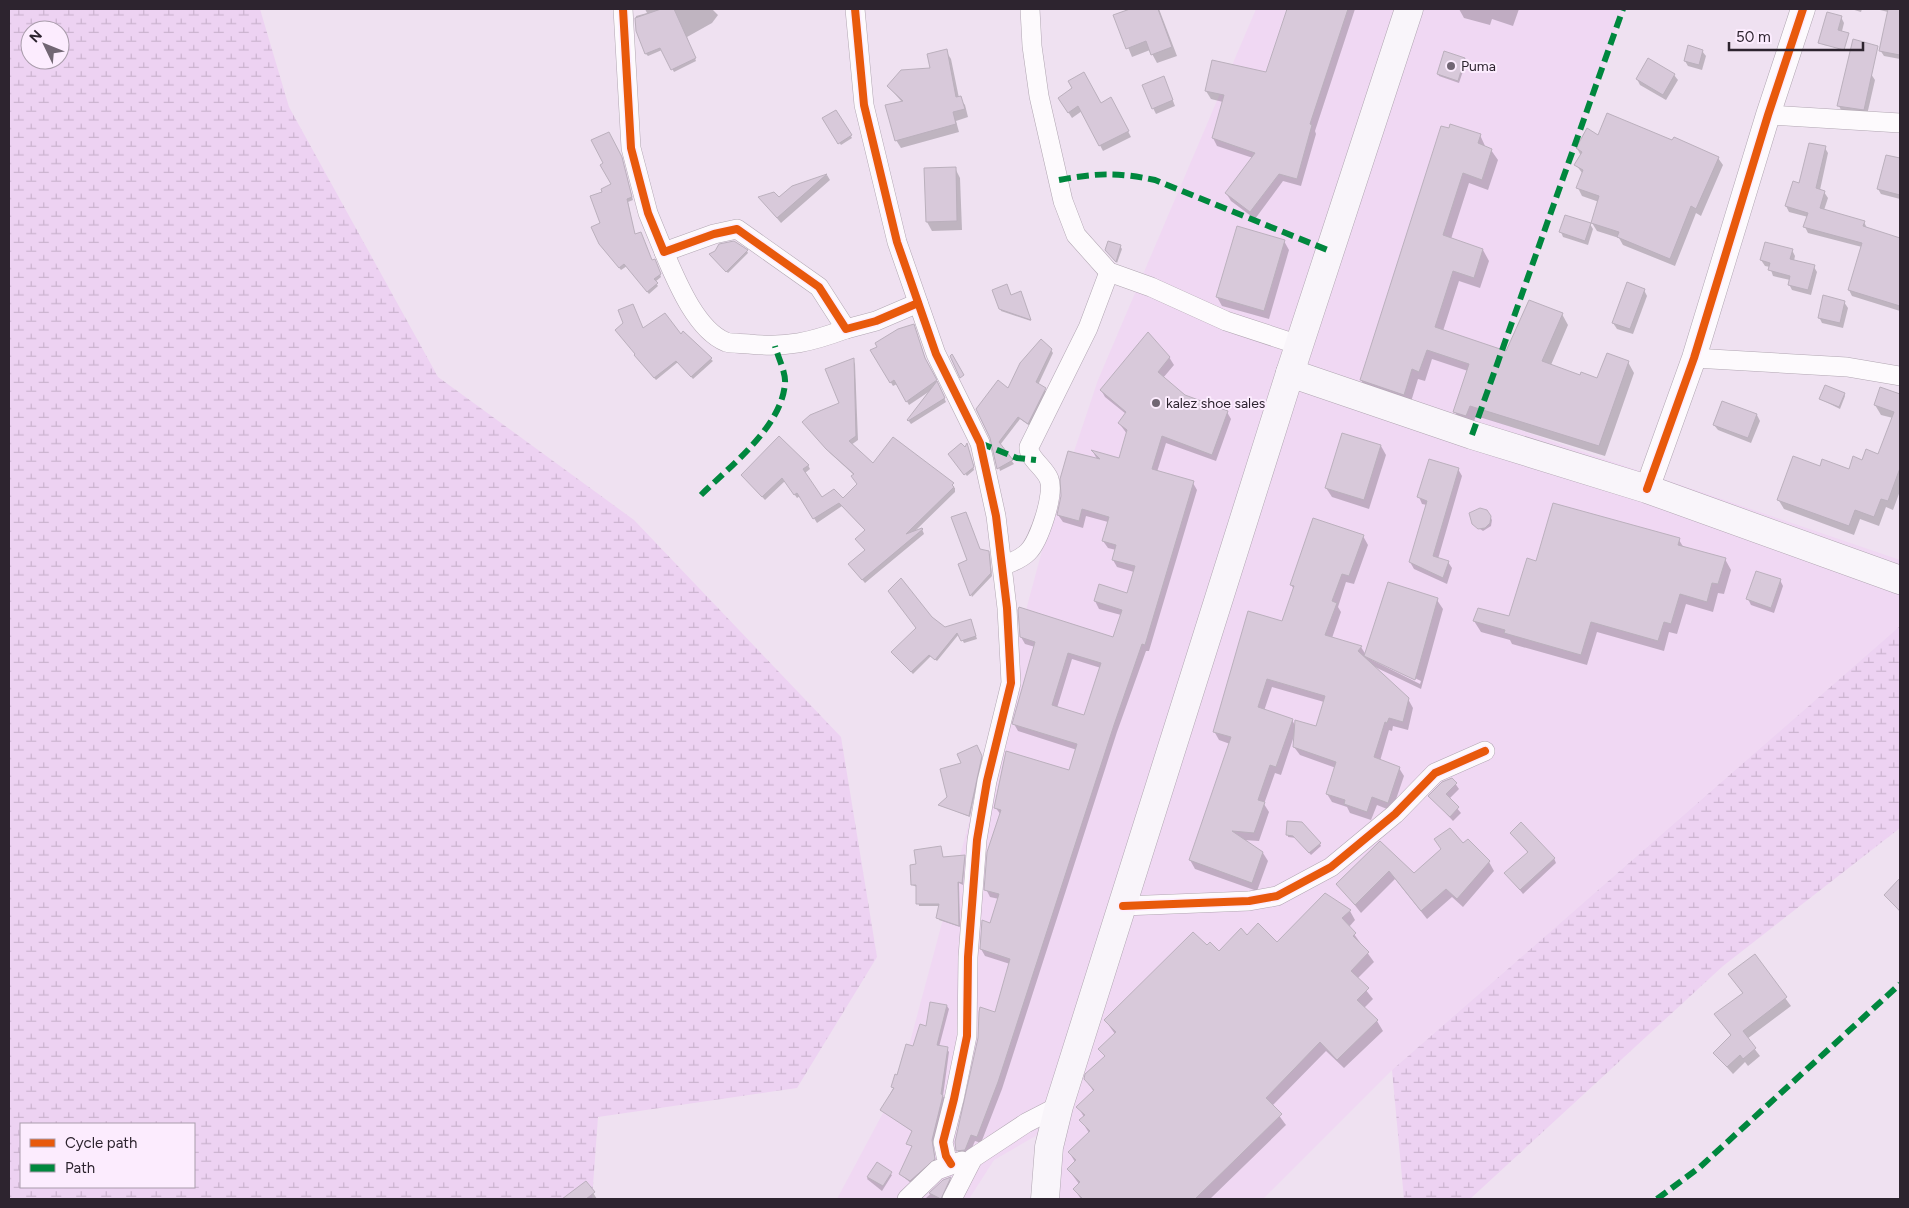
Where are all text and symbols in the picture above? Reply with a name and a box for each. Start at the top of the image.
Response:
north arrow [20,20,70,70]
scale bar [1729,20,1863,52]
text: N [26,27,46,46]
text: 50 m [1736,28,1771,46]
place label: Puma [1461,58,1496,75]
marker: Puma [1445,60,1457,72]
place label: kalez shoe sales [1166,395,1265,412]
marker: kalez shoe sales [1150,397,1162,409]
legend [20,1123,195,1188]
text: Cycle path [65,1134,137,1152]
text: Path [65,1159,95,1177]

